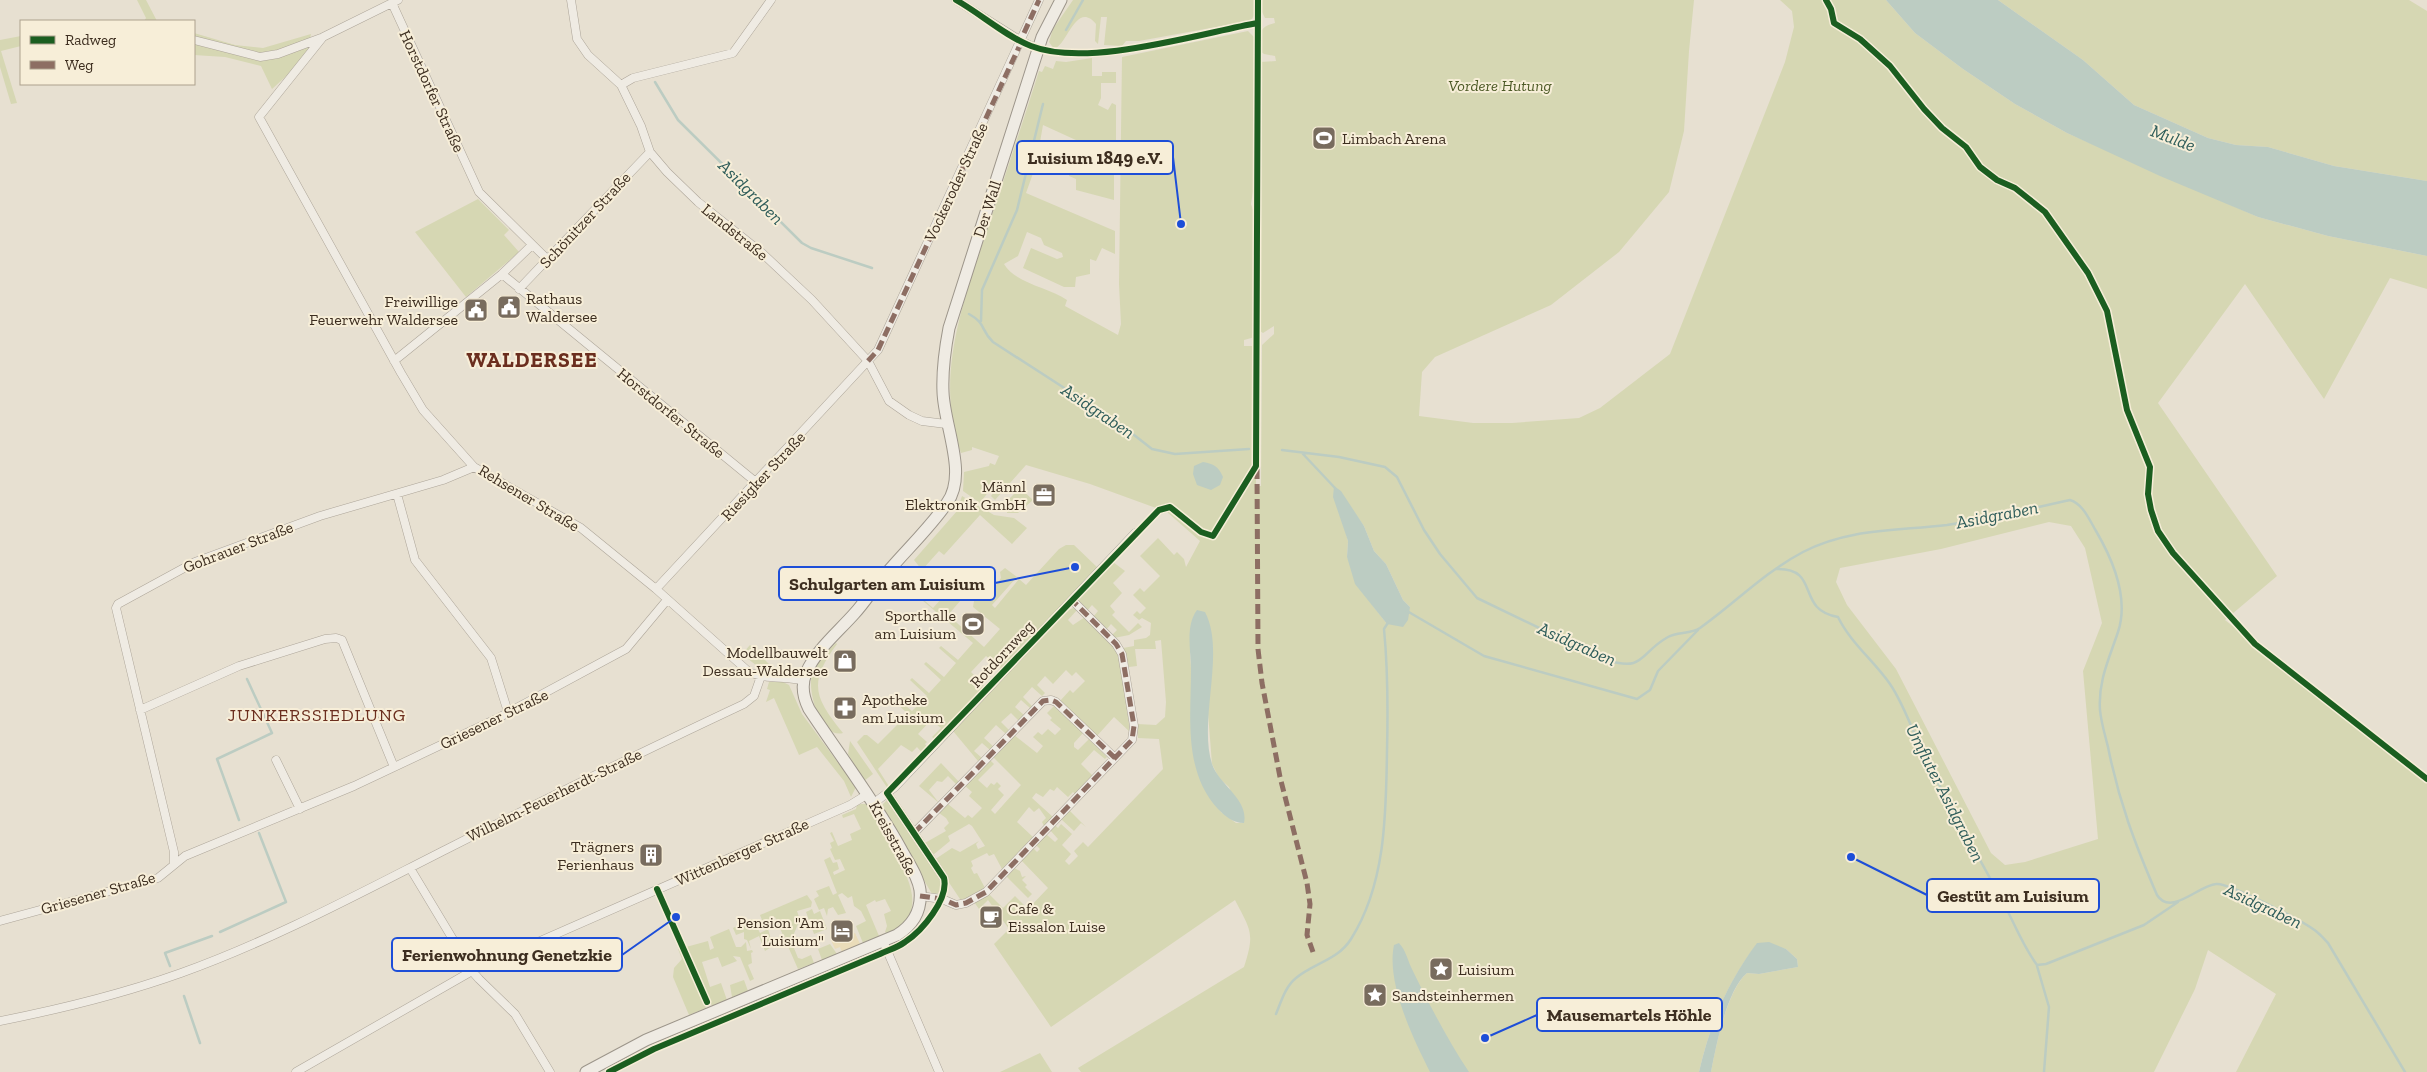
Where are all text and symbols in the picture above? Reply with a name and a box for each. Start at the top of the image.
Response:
legend [20,20,195,85]
street label: Horstdorfer Straße [395,27,469,155]
text: Radweg [65,31,116,49]
text: Weg [65,56,94,74]
park label: Vordere Hutung [1448,76,1553,95]
street label: Vockeroder Straße [920,120,992,245]
water label: Mulde [2148,120,2198,157]
sports icon: Limbach Arena [1311,125,1337,151]
place label: Limbach Arena [1342,129,1446,148]
callout: Luisium 1849 e.V. [1017,141,1173,174]
text: Luisium 1849 e.V. [1027,147,1163,169]
water label: Asidgraben [713,154,788,229]
street label: Schönitzer Straße [536,168,634,272]
street label: Der Wall [969,178,1005,240]
street label: Landstraße [698,200,772,264]
place label: Rathaus Waldersee [526,289,597,326]
place label: Freiwillige Feuerwehr Waldersee [309,292,458,329]
public building icon: Rathaus Waldersee [496,294,522,320]
public building icon: Freiwillige Feuerwehr Waldersee [463,297,489,323]
district label: WALDERSEE [466,347,598,372]
street label: Horstdorfer Straße [613,364,729,462]
water label: Asidgraben [1056,378,1139,443]
street label: Riesigker Straße [717,428,809,524]
street label: Rehsener Straße [475,460,583,536]
place label: Männl Elektronik GmbH [905,477,1026,514]
office icon: Männl Elektronik GmbH [1031,482,1057,508]
water label: Asidgraben [1953,496,2040,534]
street label: Gohrauer Straße [180,517,296,577]
callout: Schulgarten am Luisium [779,567,995,600]
text: Schulgarten am Luisium [789,573,985,595]
place label: Sporthalle am Luisium [875,606,956,643]
sports icon: Sporthalle am Luisium [960,611,986,637]
street label: Rotdornweg [966,616,1038,691]
water label: Asidgraben [1533,617,1620,671]
place label: Modellbauwelt Dessau-Waldersee [703,643,828,680]
shop icon: Modellbauwelt Dessau-Waldersee [832,648,858,674]
street label: Griesener Straße [437,685,551,753]
place label: Apotheke am Luisium [862,690,944,727]
pharmacy icon: Apotheke am Luisium [832,695,858,721]
district label: JUNKERSSIEDLUNG [228,704,406,726]
water label: Umfluter Asidgraben [1901,720,1989,866]
street label: Wilhelm-Feuerherdt-Straße [463,744,645,846]
street label: Kreisstraße [865,798,921,878]
street label: Wittenberger Straße [672,814,812,890]
place label: Trägners Ferienhaus [557,837,634,874]
building icon: Trägners Ferienhaus [638,842,664,868]
street label: Griesener Straße [39,868,157,918]
water label: Asidgraben [2220,878,2305,934]
callout: Gestüt am Luisium [1927,879,2099,912]
text: Gestüt am Luisium [1937,885,2089,907]
place label: Cafe & Eissalon Luise [1008,899,1105,936]
cafe icon: Cafe & Eissalon Luise [978,904,1004,930]
place label: Pension "Am Luisium" [737,913,824,950]
hotel icon: Pension "Am Luisium" [829,918,855,944]
callout: Ferienwohnung Genetzkie [392,938,622,971]
text: Ferienwohnung Genetzkie [402,944,612,966]
place icon: Luisium [1428,956,1454,982]
place label: Luisium [1458,960,1515,979]
place icon: Sandsteinhermen [1362,982,1388,1008]
place label: Sandsteinhermen [1392,986,1515,1005]
callout: Mausemartels Höhle [1537,998,1722,1031]
text: Mausemartels Höhle [1546,1004,1712,1026]

